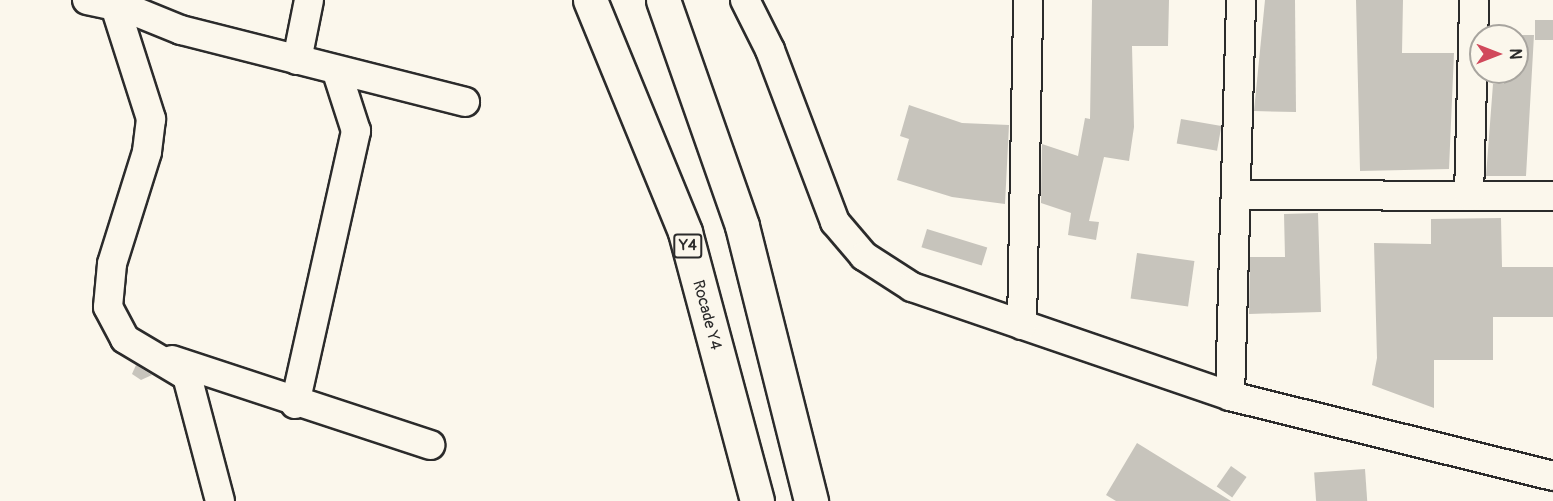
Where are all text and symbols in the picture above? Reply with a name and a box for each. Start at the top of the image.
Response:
north arrow [1469,24,1529,84]
text: N [1505,49,1525,59]
road number: Y4 [673,234,703,258]
street label: Rocade Y4 [688,278,726,352]

